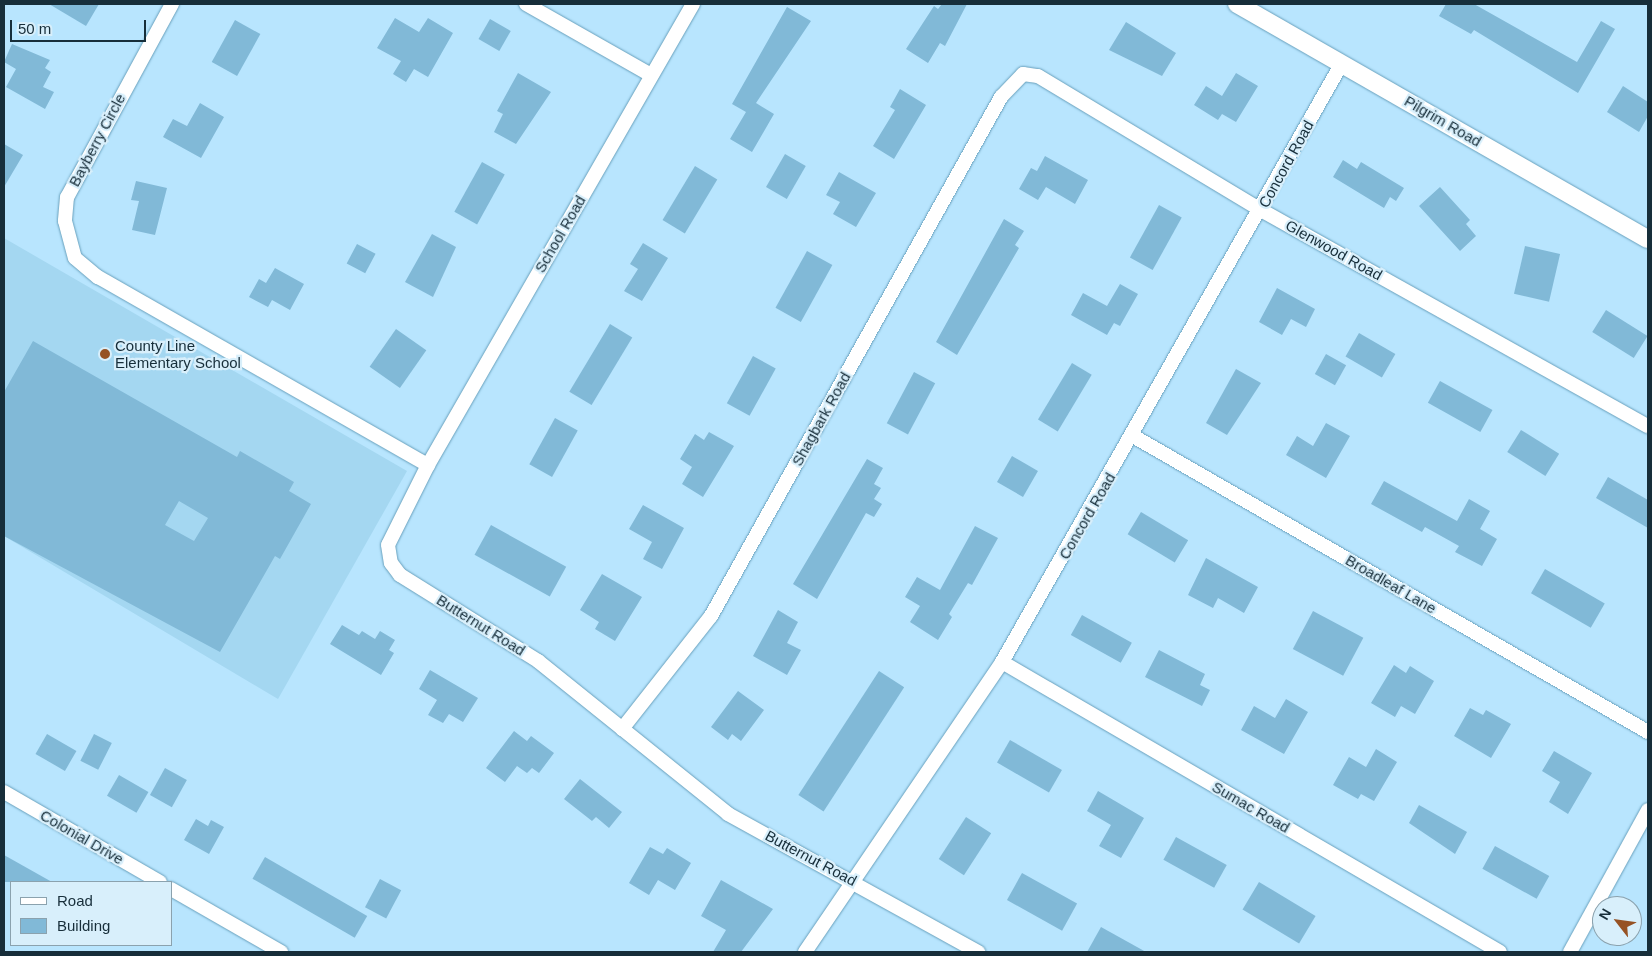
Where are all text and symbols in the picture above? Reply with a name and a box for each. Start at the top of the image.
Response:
scale bar [12,10,149,42]
text: 50 m [18,20,51,37]
street label: Bayberry Circle [65,91,129,189]
street label: Pilgrim Road [1401,92,1485,150]
street label: Concord Road [1255,117,1317,211]
street label: School Road [531,192,589,276]
street label: Glenwood Road [1283,216,1385,284]
place label: County Line Elementary School [115,336,241,371]
marker: County Line Elementary School [99,348,111,360]
street label: Shagbark Road [788,369,854,469]
street label: Concord Road [1055,470,1119,562]
street label: Broadleaf Lane [1342,551,1440,617]
street label: Butternut Road [433,591,529,659]
street label: Sumac Road [1209,778,1293,836]
street label: Colonial Drive [37,806,127,868]
street label: Butternut Road [762,826,860,890]
legend [10,881,172,946]
text: Road [57,892,93,909]
north arrow [1592,896,1642,946]
text: N [1595,906,1614,922]
text: Building [57,917,110,934]

